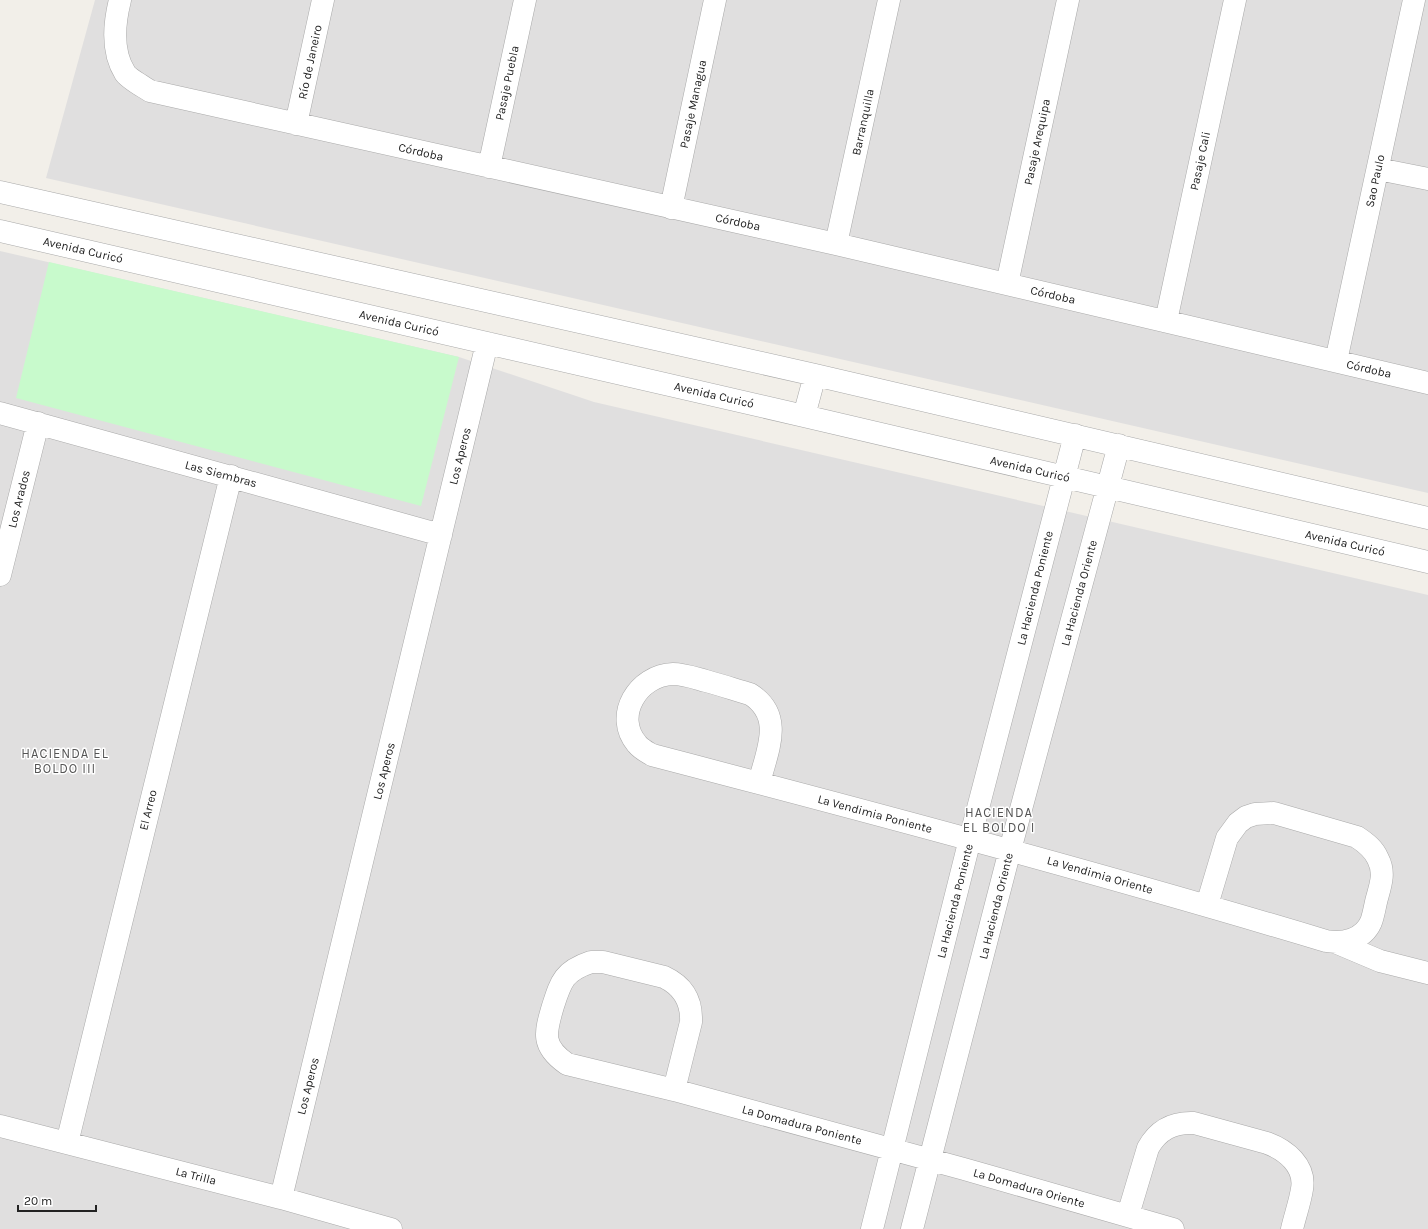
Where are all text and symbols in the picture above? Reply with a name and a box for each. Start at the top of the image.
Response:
street label: Río de Janeiro [295,23,325,101]
street label: Pasaje Puebla [492,44,522,122]
street label: Pasaje Managua [677,58,709,150]
street label: Barranquilla [849,87,877,157]
street label: Pasaje Arequipa [1021,98,1053,186]
street label: Pasaje Cali [1187,130,1213,192]
street label: Córdoba [397,140,445,164]
street label: Sao Paulo [1363,153,1387,209]
street label: Córdoba [714,210,762,234]
street label: Avenida Curicó [42,234,124,266]
street label: Córdoba [1029,283,1077,307]
street label: Avenida Curicó [358,307,440,339]
street label: Córdoba [1345,357,1393,381]
street label: Avenida Curicó [673,379,755,411]
street label: Los Aperos [446,426,474,486]
street label: Avenida Curicó [989,453,1071,485]
street label: Las Siembras [183,458,259,490]
street label: Los Arados [5,469,33,529]
street label: Avenida Curicó [1304,527,1386,559]
street label: La Hacienda Poniente [1014,529,1056,647]
street label: La Hacienda Oriente [1058,538,1100,648]
street label: Los Aperos [370,741,398,801]
district label: HACIENDA EL BOLDO III [21,746,109,776]
street label: El Arreo [136,788,160,832]
street label: La Vendimia Poniente [816,792,934,836]
district label: HACIENDA EL BOLDO I [963,805,1035,835]
street label: La Hacienda Poniente [934,842,976,960]
street label: La Hacienda Oriente [976,851,1016,961]
street label: La Vendimia Oriente [1045,853,1155,897]
street label: Los Aperos [294,1056,322,1116]
street label: La Domadura Poniente [740,1102,864,1148]
street label: La Trilla [174,1164,218,1188]
street label: La Domadura Oriente [972,1165,1086,1211]
scale bar [18,1187,96,1213]
text: 20 m [24,1194,52,1208]

